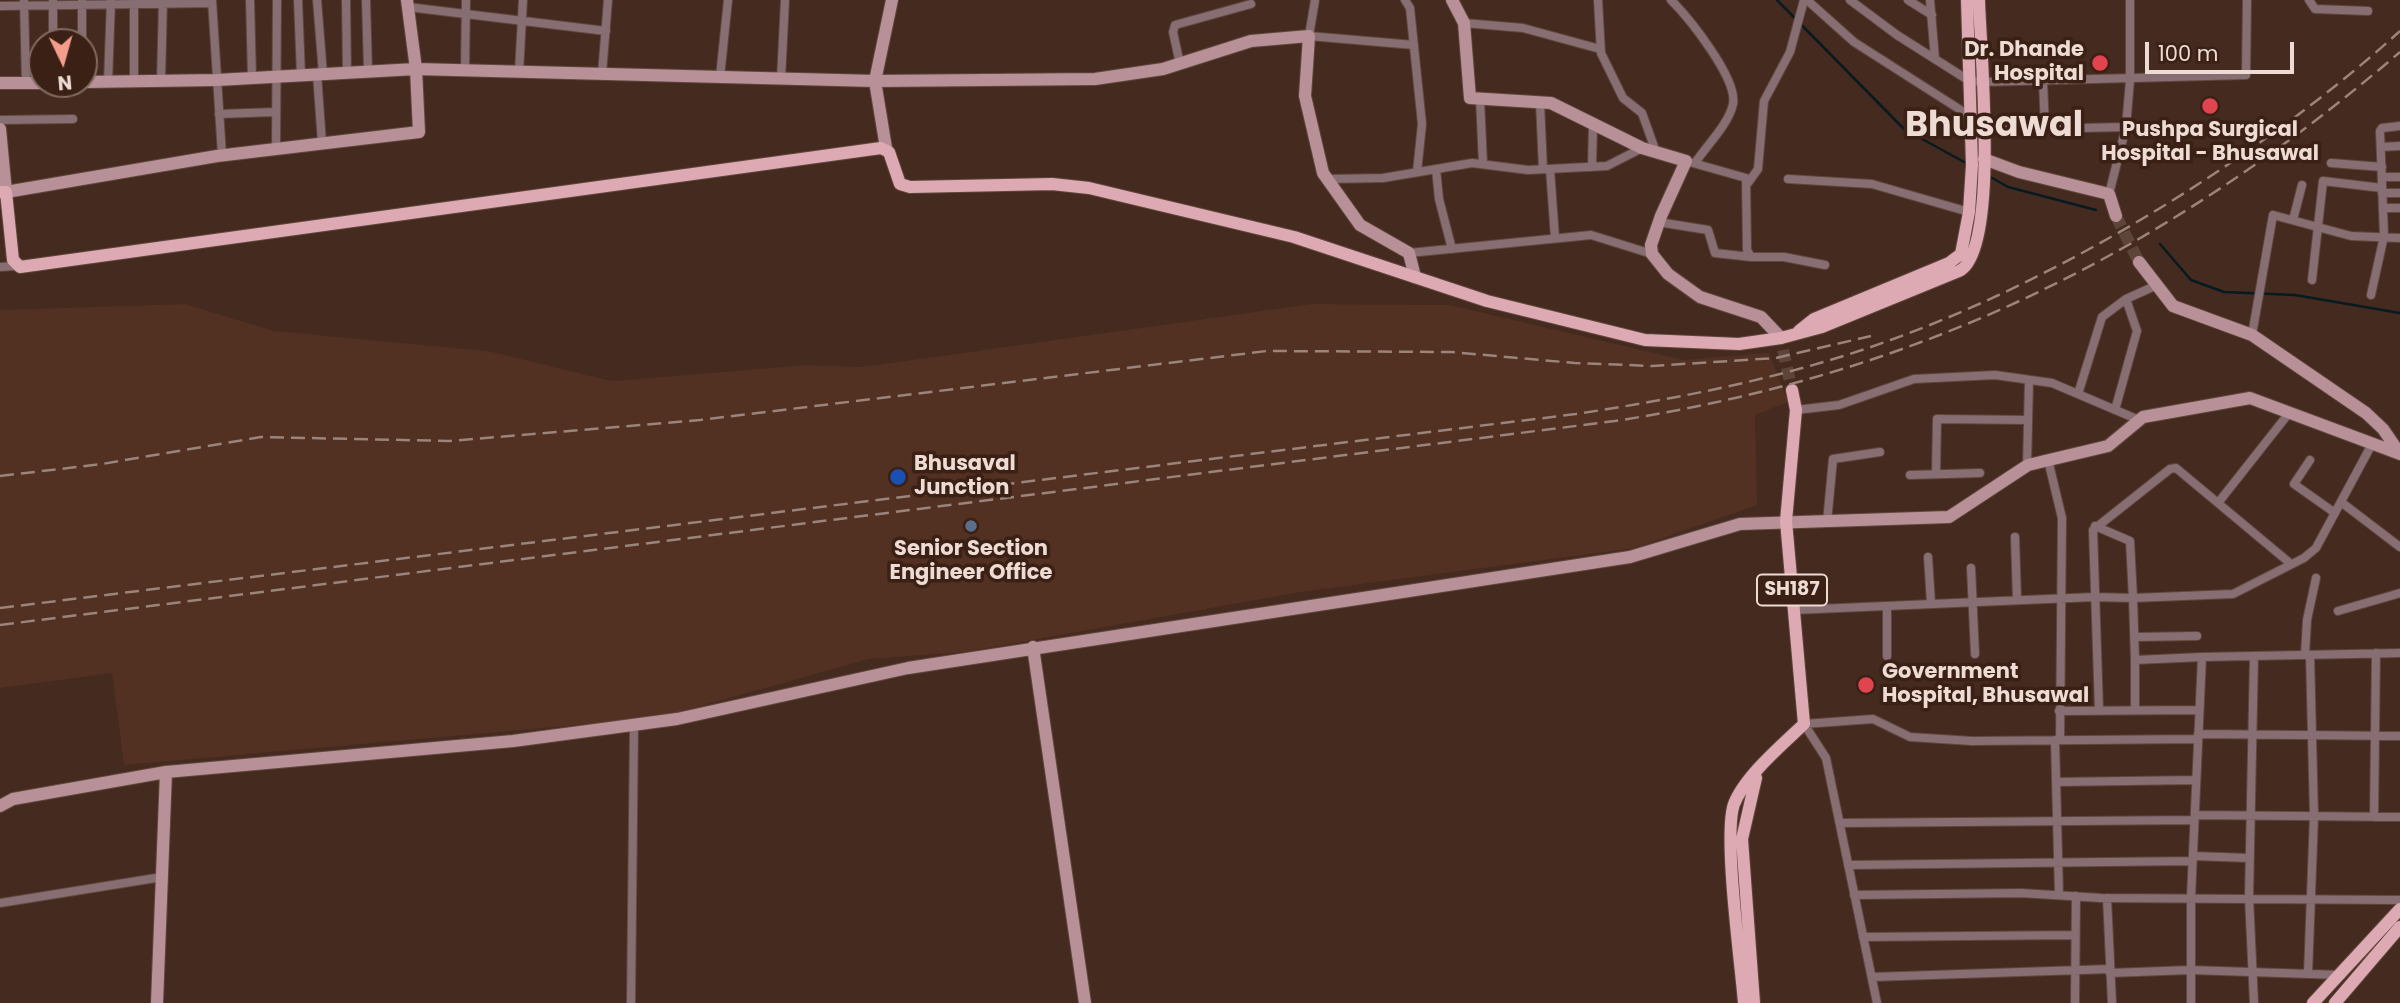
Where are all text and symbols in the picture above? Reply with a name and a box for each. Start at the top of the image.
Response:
north arrow [28,28,98,98]
scale bar [2148,28,2297,72]
place label: Dr. Dhande Hospital [1964,38,2084,88]
text: 100 m [2158,39,2218,68]
marker: Dr. Dhande Hospital [2090,53,2110,73]
text: N [56,68,73,96]
marker: Pushpa Surgical Hospital - Bhusawal [2200,96,2220,116]
district label: Bhusawal [1905,106,2083,148]
place label: Pushpa Surgical Hospital - Bhusawal [2101,118,2319,168]
place label: Bhusaval Junction [914,452,1016,502]
marker: Bhusaval Junction [888,467,908,487]
marker: Senior Section Engineer Office [963,518,979,534]
place label: Senior Section Engineer Office [890,537,1052,587]
road number: SH187 [1757,575,1827,606]
place label: Government Hospital, Bhusawal [1882,660,2089,710]
marker: Government Hospital, Bhusawal [1856,675,1876,695]

